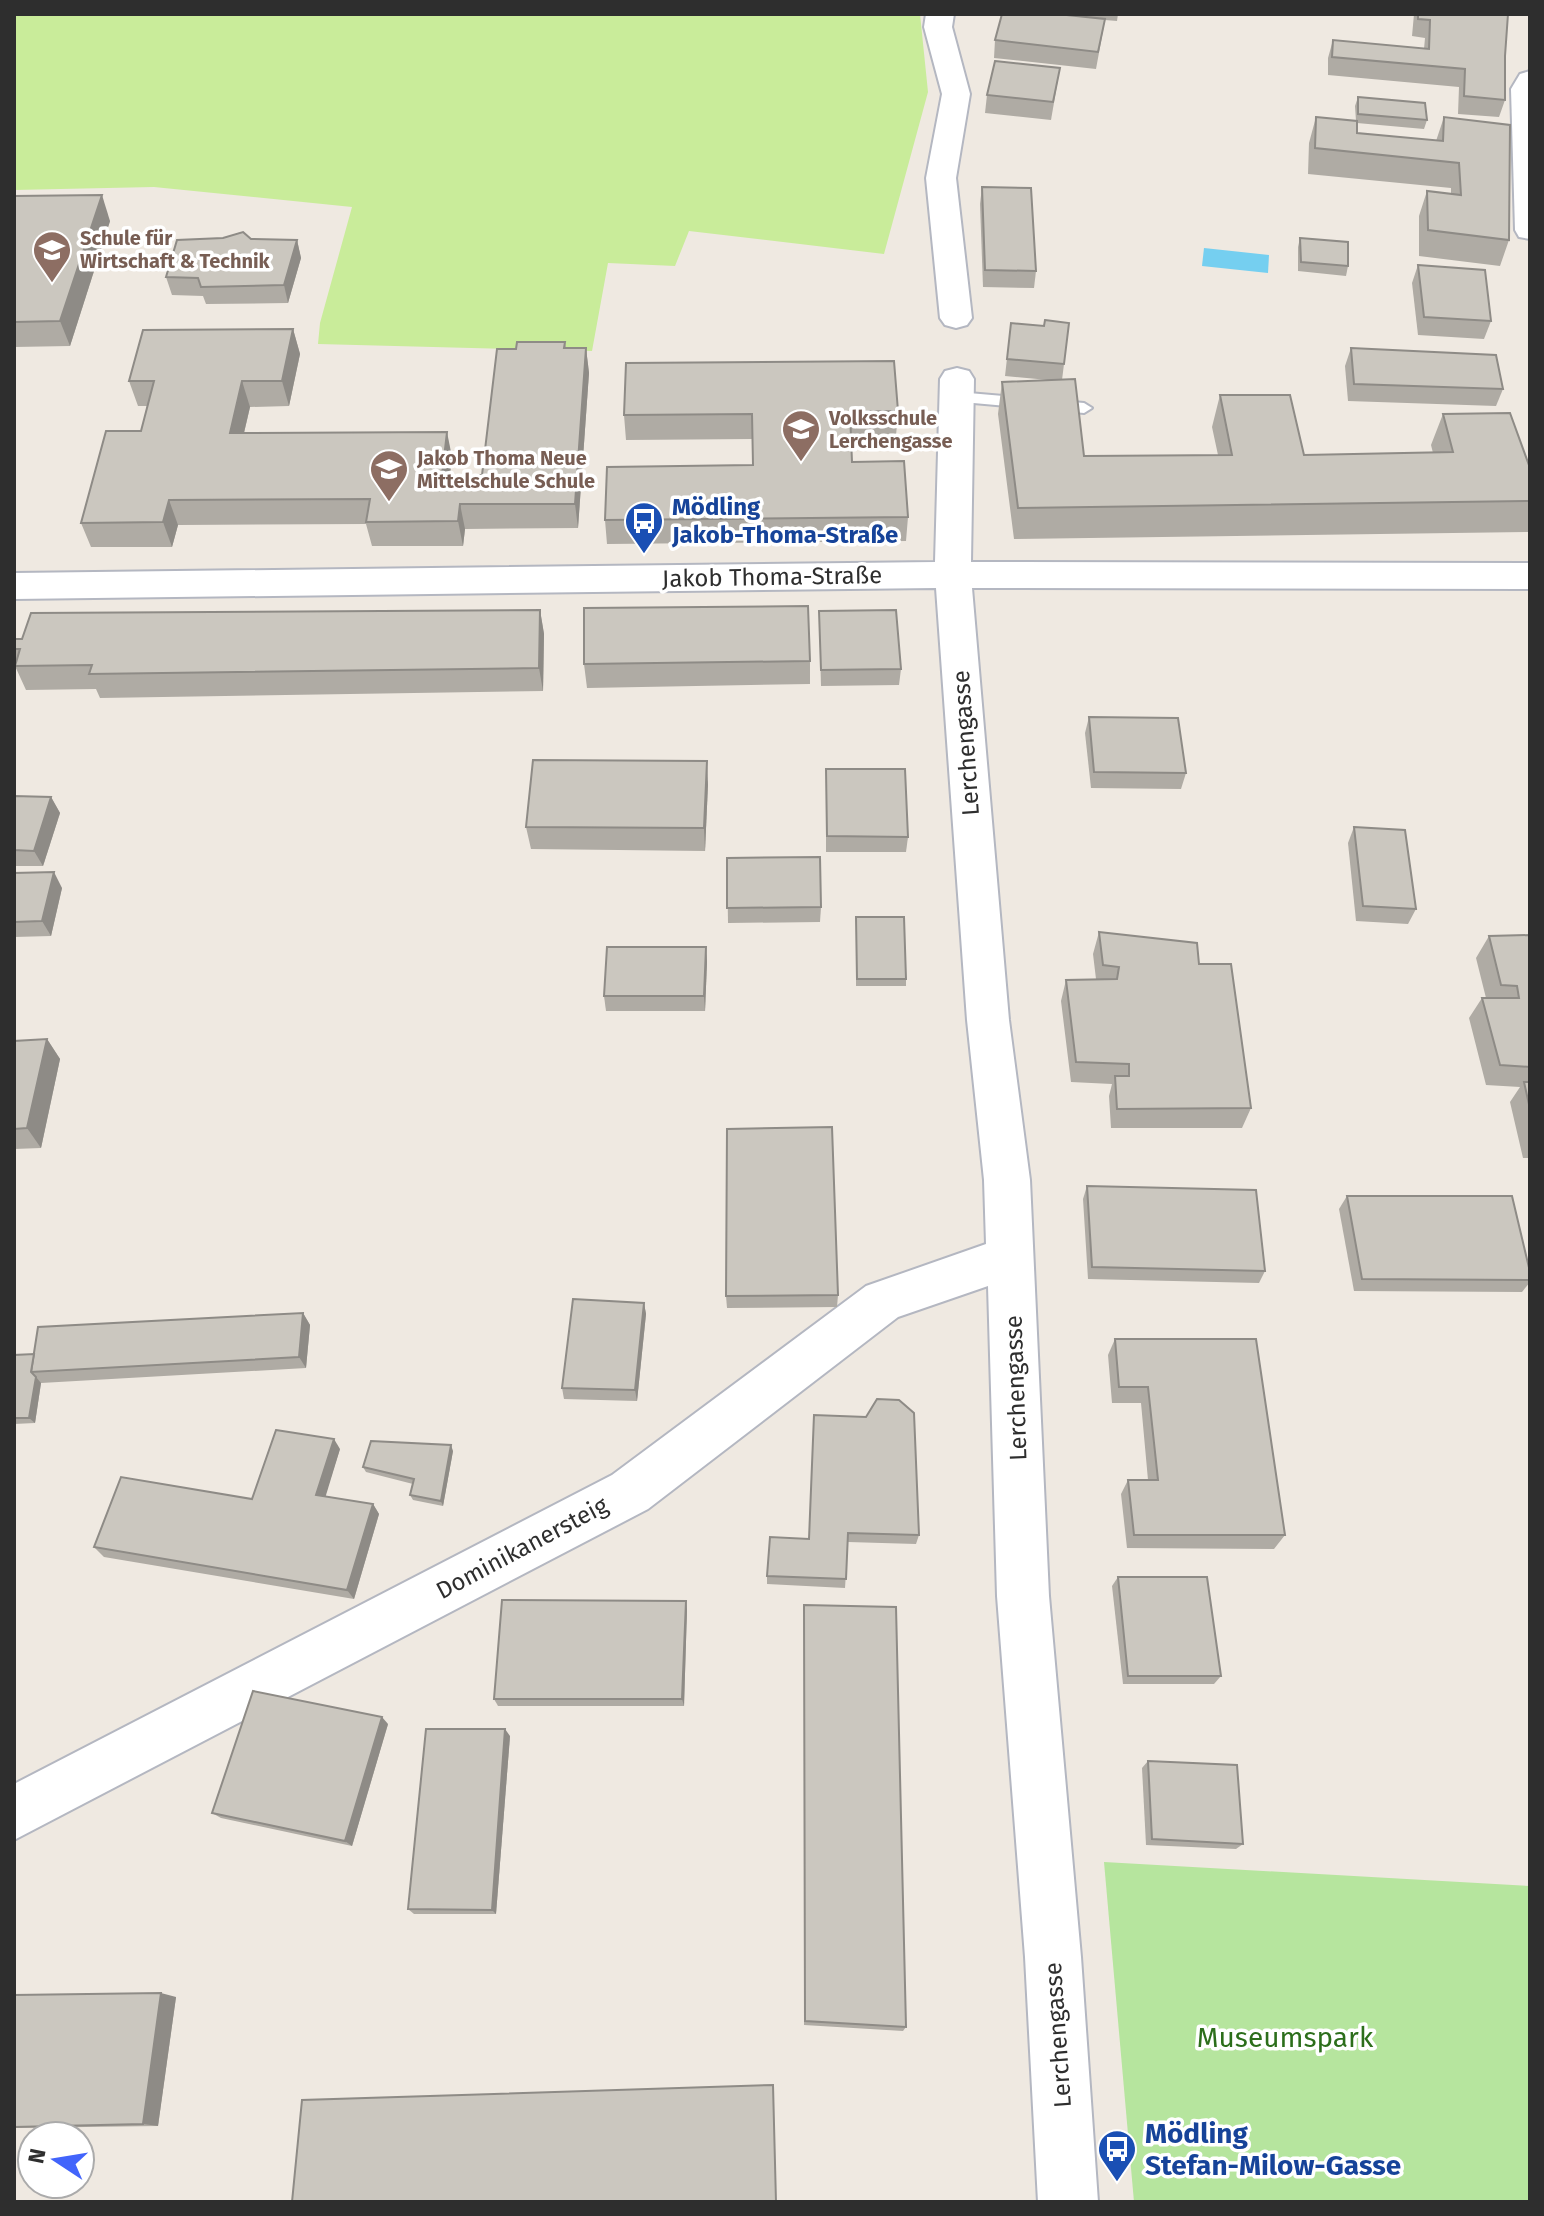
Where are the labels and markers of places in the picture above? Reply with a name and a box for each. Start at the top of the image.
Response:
place label: Schule für Wirtschaft & Technik [80,226,271,273]
school or university icon: Schule für Wirtschaft & Technik [31,229,73,284]
place label: Volksschule Lerchengasse [828,406,952,453]
school or university icon: Volksschule Lerchengasse [780,408,822,463]
place label: Jakob Thoma Neue Mittelschule Schule [416,446,595,493]
school or university icon: Jakob Thoma Neue Mittelschule Schule [368,448,410,503]
place label: Mödling Jakob-Thoma-Straße [671,493,898,549]
bus stop icon: Mödling Jakob-Thoma-Straße [623,500,665,555]
place label: Mödling Stefan-Milow-Gasse [1145,2117,1401,2182]
bus stop icon: Mödling Stefan-Milow-Gasse [1096,2128,1138,2183]

